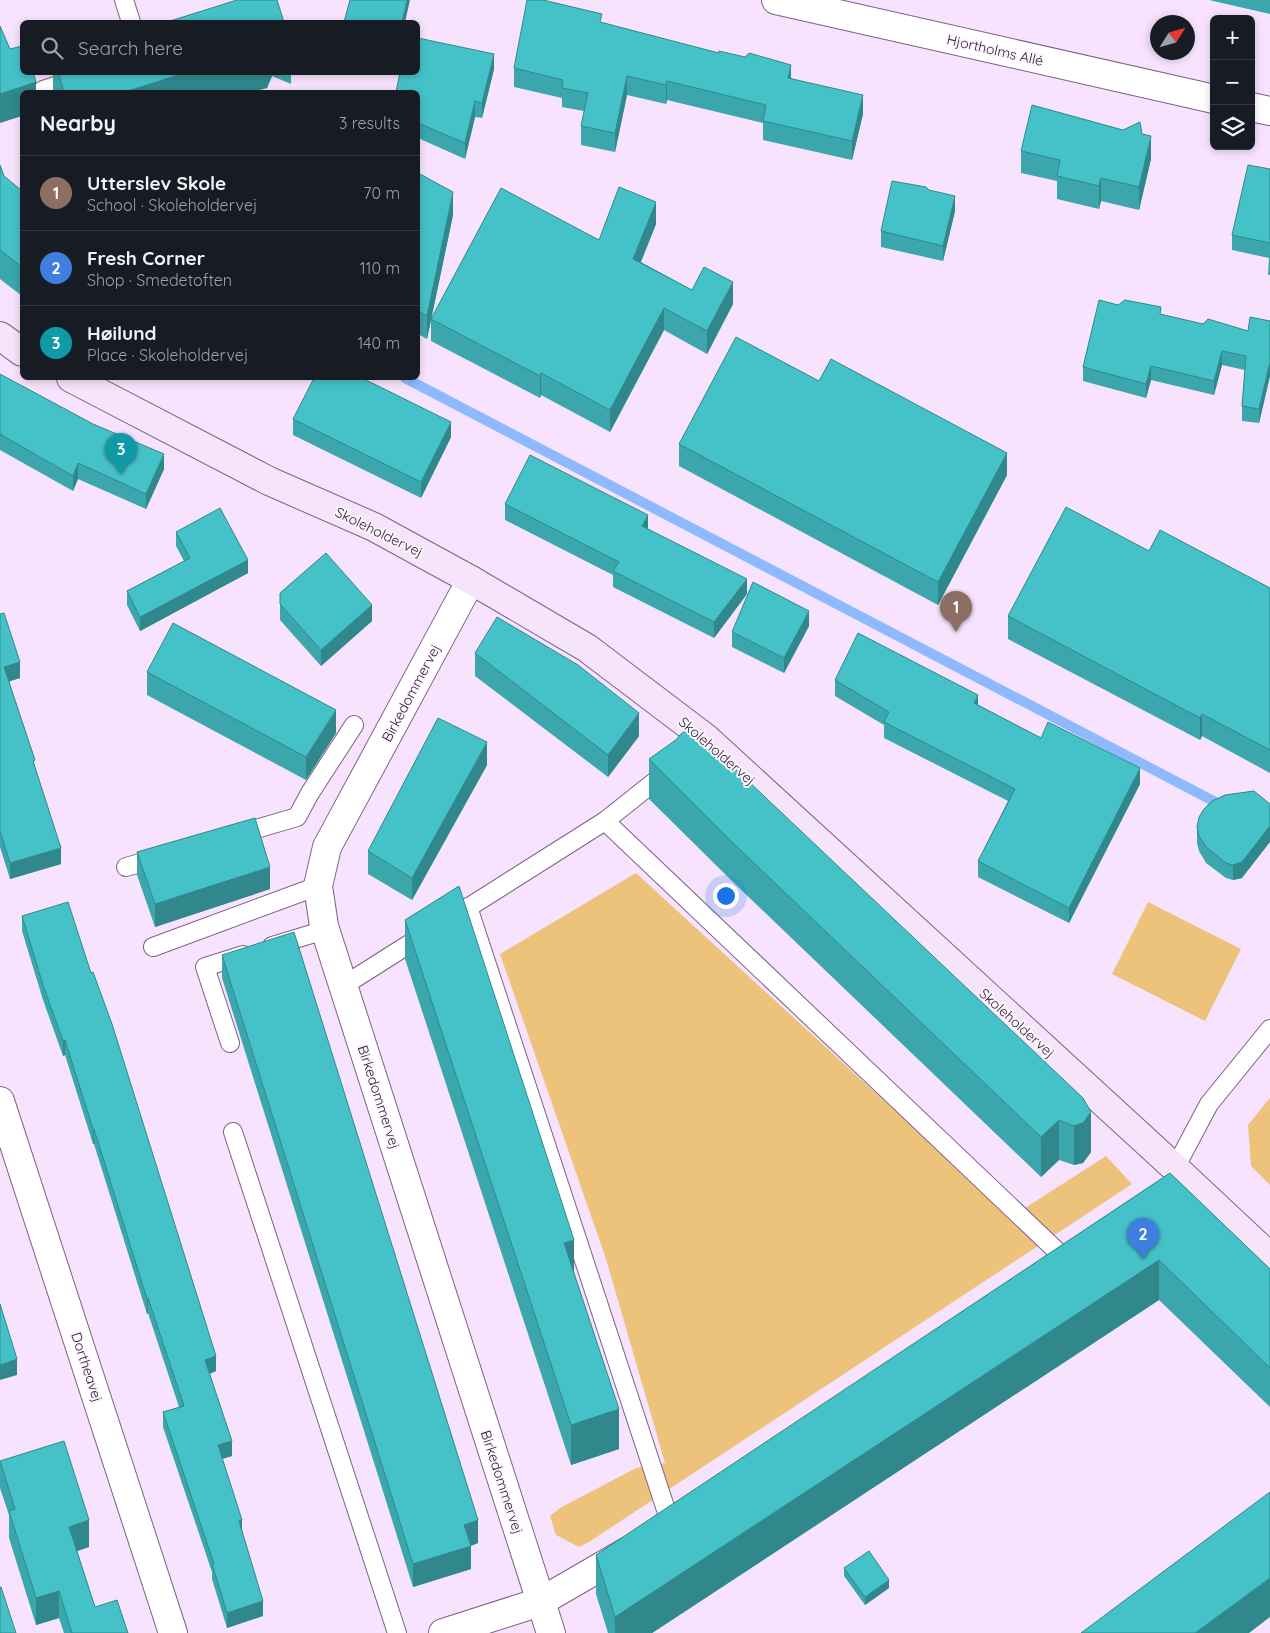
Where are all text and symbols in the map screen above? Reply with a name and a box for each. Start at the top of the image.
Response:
north arrow [1150,15,1195,60]
map controls [1210,15,1255,150]
button: + [1210,15,1255,60]
search box [20,20,420,75]
street label: Hjortholms Allé [945,30,1045,70]
icon: search [38,34,66,62]
text: Search here [78,36,183,60]
button: − [1210,60,1255,105]
button: layers [1210,105,1255,150]
text: Nearby [40,110,116,136]
text: 3 results [339,113,400,133]
text: Utterslev Skole [87,171,226,195]
text: 1 [53,183,59,203]
text: 70 m [363,183,400,203]
text: School · Skoleholdervej [87,195,257,215]
text: Fresh Corner [87,246,205,270]
text: 2 [51,258,61,278]
text: 110 m [360,258,400,278]
text: Shop · Smedetoften [87,270,232,290]
text: Høilund [87,321,156,345]
text: 3 [52,333,60,353]
text: 140 m [357,333,400,353]
text: Place · Skoleholdervej [87,345,248,365]
pin: 3 [105,433,137,474]
street label: Skoleholdervej [332,503,426,561]
pin: 1 [940,591,972,632]
street label: Birkedommervej [378,641,444,745]
street label: Skoleholdervej [675,713,759,789]
your location [713,883,739,909]
street label: Skoleholdervej [975,984,1059,1062]
street label: Birkedommervej [354,1043,404,1151]
pin: 2 [1127,1218,1159,1259]
street label: Dortheavej [67,1330,107,1404]
street label: Birkedommervej [477,1428,527,1536]

